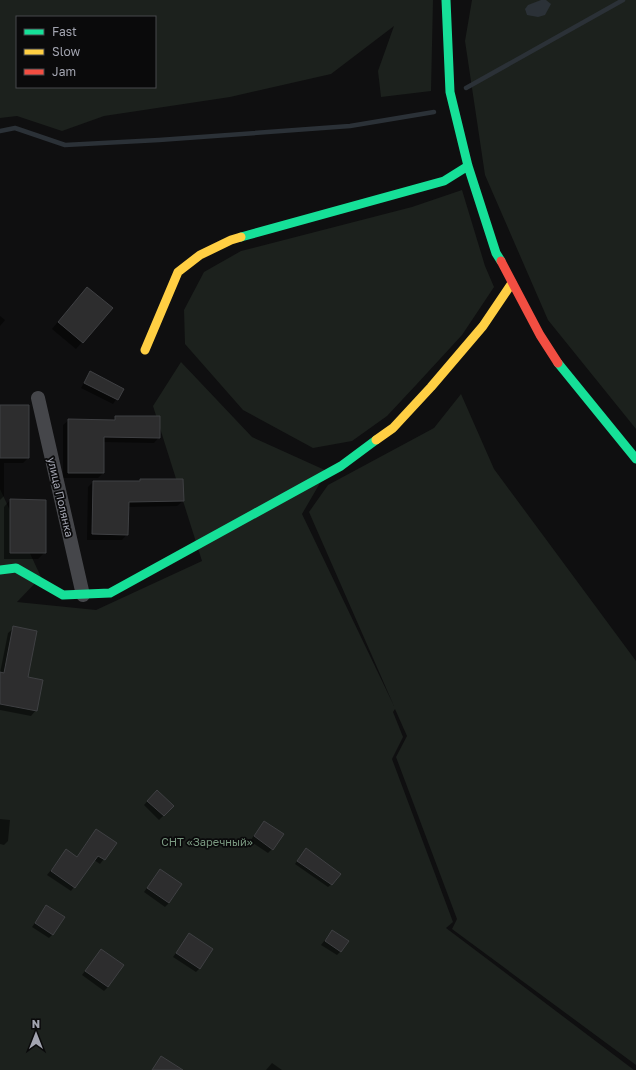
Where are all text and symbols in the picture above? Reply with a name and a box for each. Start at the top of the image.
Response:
legend [16,16,156,88]
text: Fast [52,24,77,39]
text: Slow [52,44,80,59]
text: Jam [52,64,76,79]
street label: улица Полянка [45,456,77,538]
park label: СНТ «Заречный» [161,835,253,848]
north arrow [16,1014,56,1054]
text: N [32,1017,40,1030]

